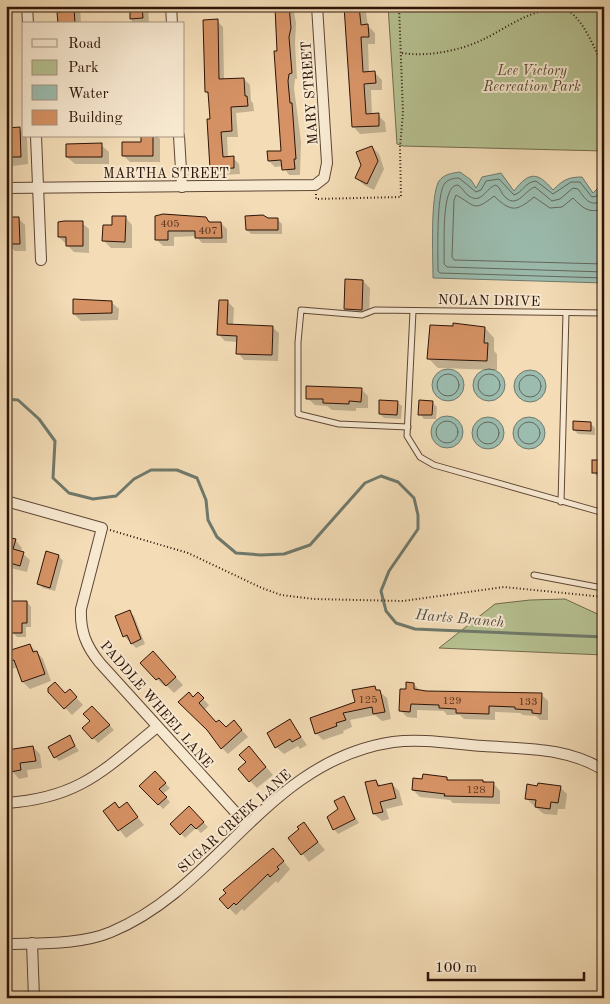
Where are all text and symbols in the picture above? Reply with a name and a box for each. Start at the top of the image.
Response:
legend [22,22,185,138]
text: Road [68,37,102,52]
street label: MARY STREET [299,41,321,145]
text: Park [68,61,99,76]
park label: Lee Victory Recreation Park [482,64,581,94]
text: Water [68,87,109,102]
text: Building [68,111,123,126]
street label: MARTHA STREET [103,167,229,181]
house number: 405 [160,219,180,230]
house number: 407 [198,226,218,237]
street label: NOLAN DRIVE [438,293,540,309]
water label: Harts Branch [414,608,505,631]
street label: PADDLE WHEEL LANE [97,639,215,771]
house number: 125 [358,695,378,706]
house number: 129 [442,696,462,707]
house number: 133 [518,697,538,708]
street label: SUGAR CREEK LANE [175,767,294,876]
house number: 128 [466,785,486,796]
scale bar [428,949,584,981]
text: 100 m [435,961,477,976]

